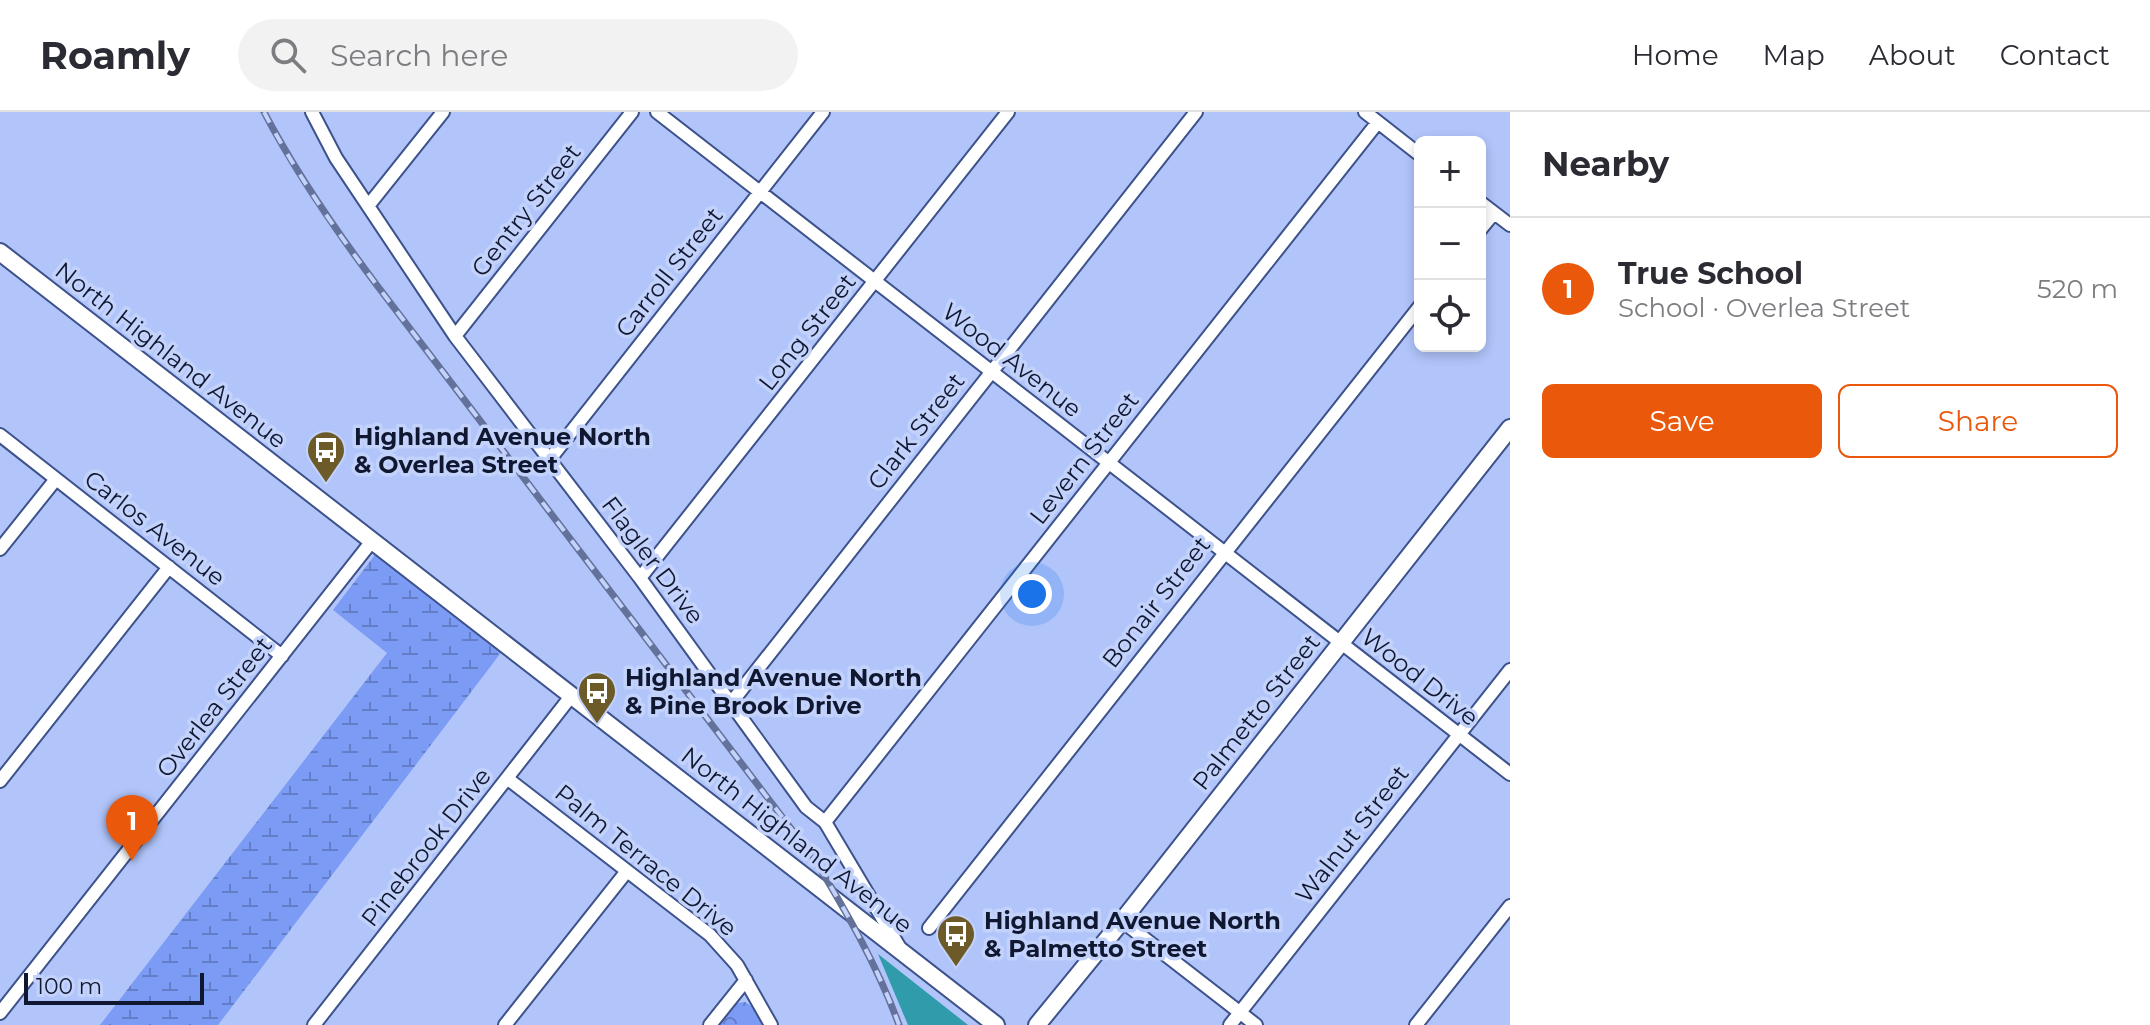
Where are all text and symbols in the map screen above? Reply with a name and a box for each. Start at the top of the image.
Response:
search box [238,19,798,91]
text: Roamly [40,32,190,79]
icon: search [266,33,310,77]
text: Search here [330,37,508,74]
text: Home [1632,38,1719,72]
text: Map [1763,38,1825,72]
text: About [1869,38,1956,72]
text: Contact [2000,38,2110,72]
map controls [1414,136,1486,352]
button: + [1414,136,1486,208]
street label: Gentry Street [465,138,587,282]
text: Nearby [1542,143,1669,185]
street label: Carroll Street [609,201,729,343]
button: − [1414,208,1486,280]
text: True School [1618,255,1803,292]
street label: North Highland Avenue [50,256,292,454]
street label: Long Street [752,268,862,396]
text: 1 [1563,273,1573,305]
text: 520 m [2037,273,2118,305]
button: locate [1414,280,1486,352]
text: School · Overlea Street [1618,292,1910,324]
street label: Wood Avenue [937,297,1087,423]
street label: Clark Street [861,367,971,495]
button: Save [1542,384,1822,458]
button: Share [1838,384,2118,458]
street label: Levern Street [1023,386,1145,530]
place label: Highland Avenue North & Overlea Street [354,422,651,479]
bus stop icon: Highland Avenue North & Overlea Street [305,429,347,484]
street label: Carlos Avenue [79,464,231,592]
street label: Flagler Drive [596,491,710,629]
street label: Bonair Street [1096,530,1216,673]
your location [1012,574,1052,614]
street label: Wood Drive [1356,622,1484,732]
street label: Palmetto Street [1186,628,1326,796]
street label: Overlea Street [150,631,278,783]
place label: Highland Avenue North & Pine Brook Drive [625,663,922,720]
bus stop icon: Highland Avenue North & Pine Brook Drive [576,670,618,725]
street label: North Highland Avenue [676,741,918,939]
street label: Walnut Street [1289,759,1415,909]
street label: Pinebrook Drive [355,762,497,932]
street label: Palm Terrace Drive [549,778,743,942]
pin: 1 [106,795,158,861]
place label: Highland Avenue North & Palmetto Street [984,906,1281,963]
bus stop icon: Highland Avenue North & Palmetto Street [935,913,977,968]
scale bar [24,969,204,1005]
text: 100 m [36,973,102,1000]

